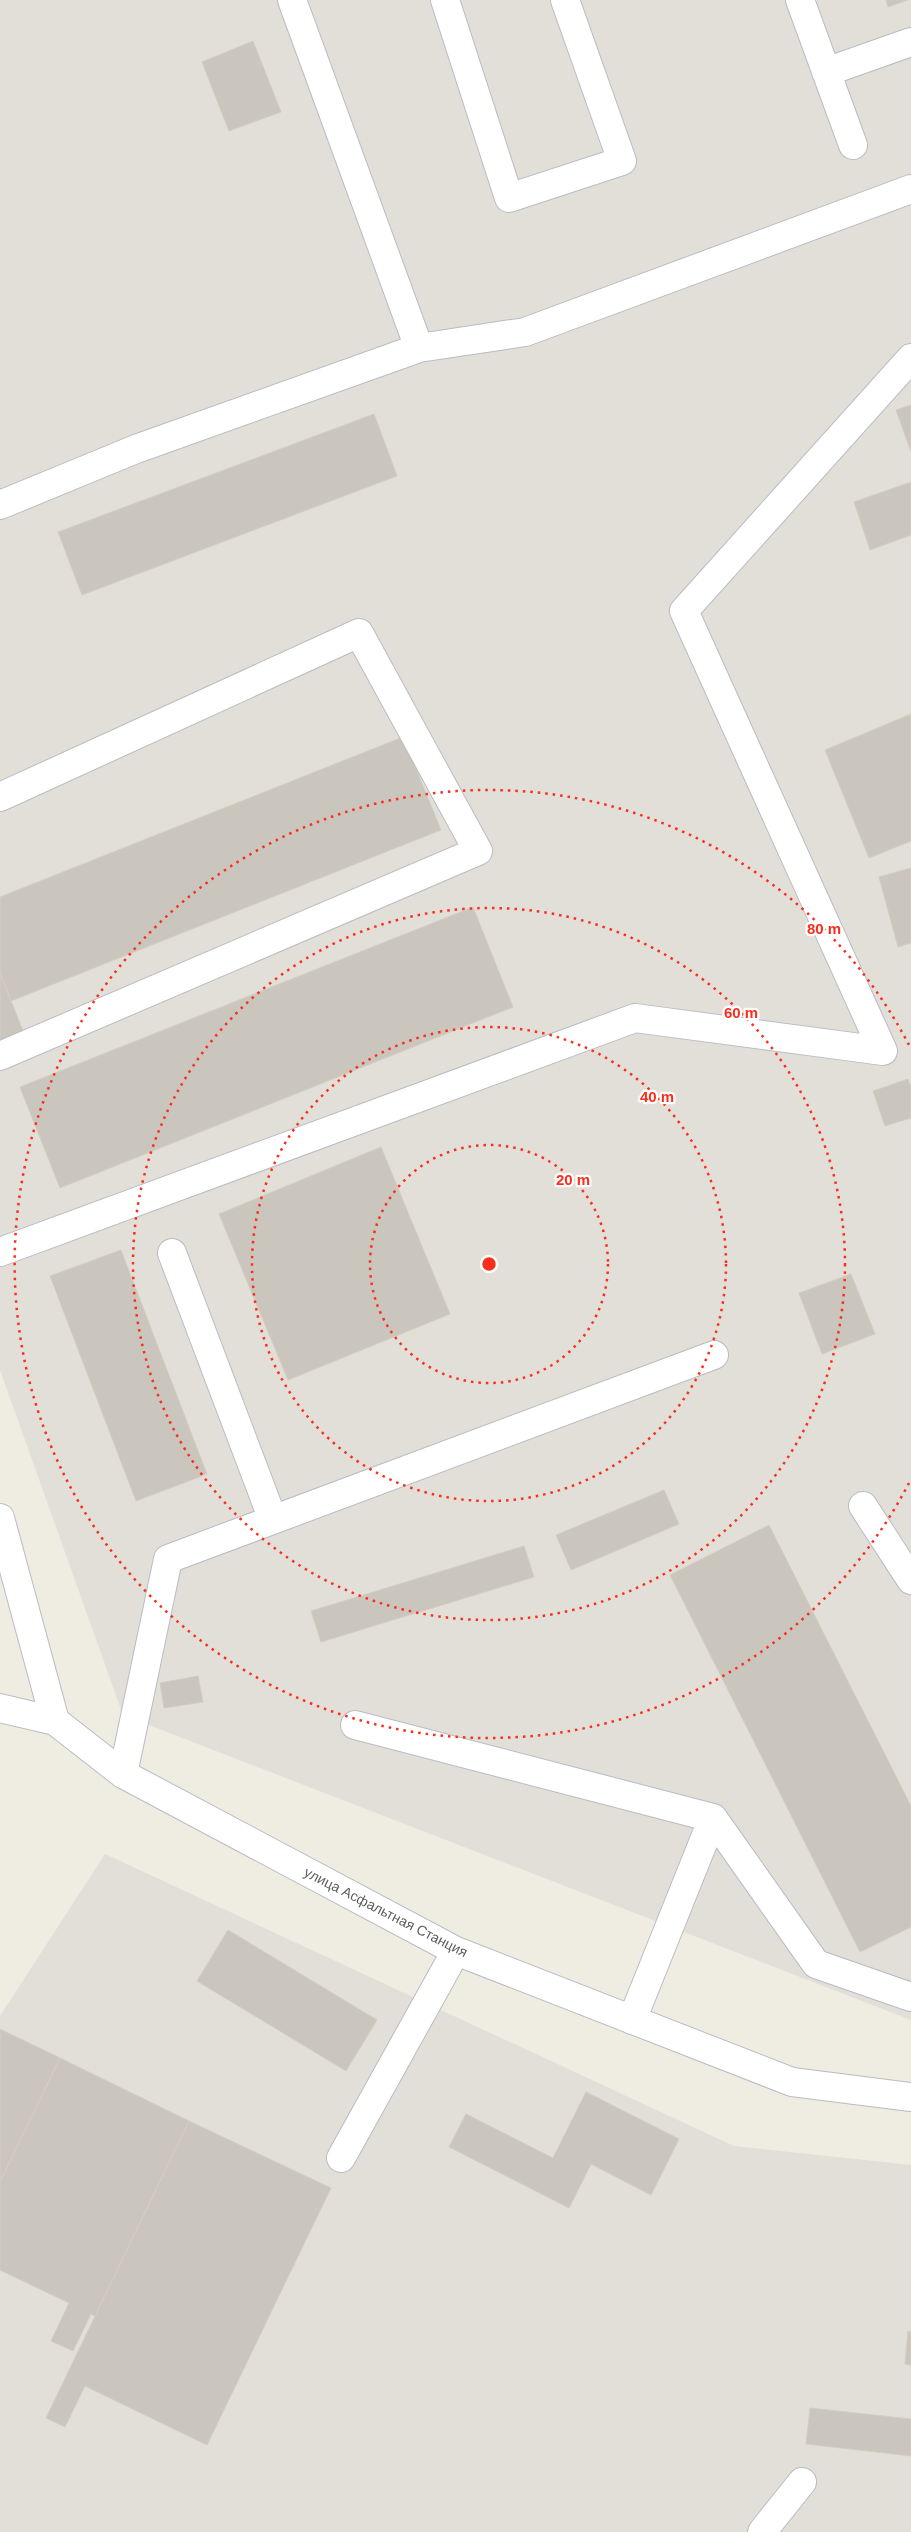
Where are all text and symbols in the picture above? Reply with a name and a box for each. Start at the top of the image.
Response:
text: 80 m [807,920,841,937]
text: 60 m [724,1004,758,1021]
text: 40 m [640,1088,674,1105]
text: 20 m [556,1171,590,1188]
centre of rings [480,1255,498,1273]
street label: улица Асфальтная Станция [302,1864,470,1960]

